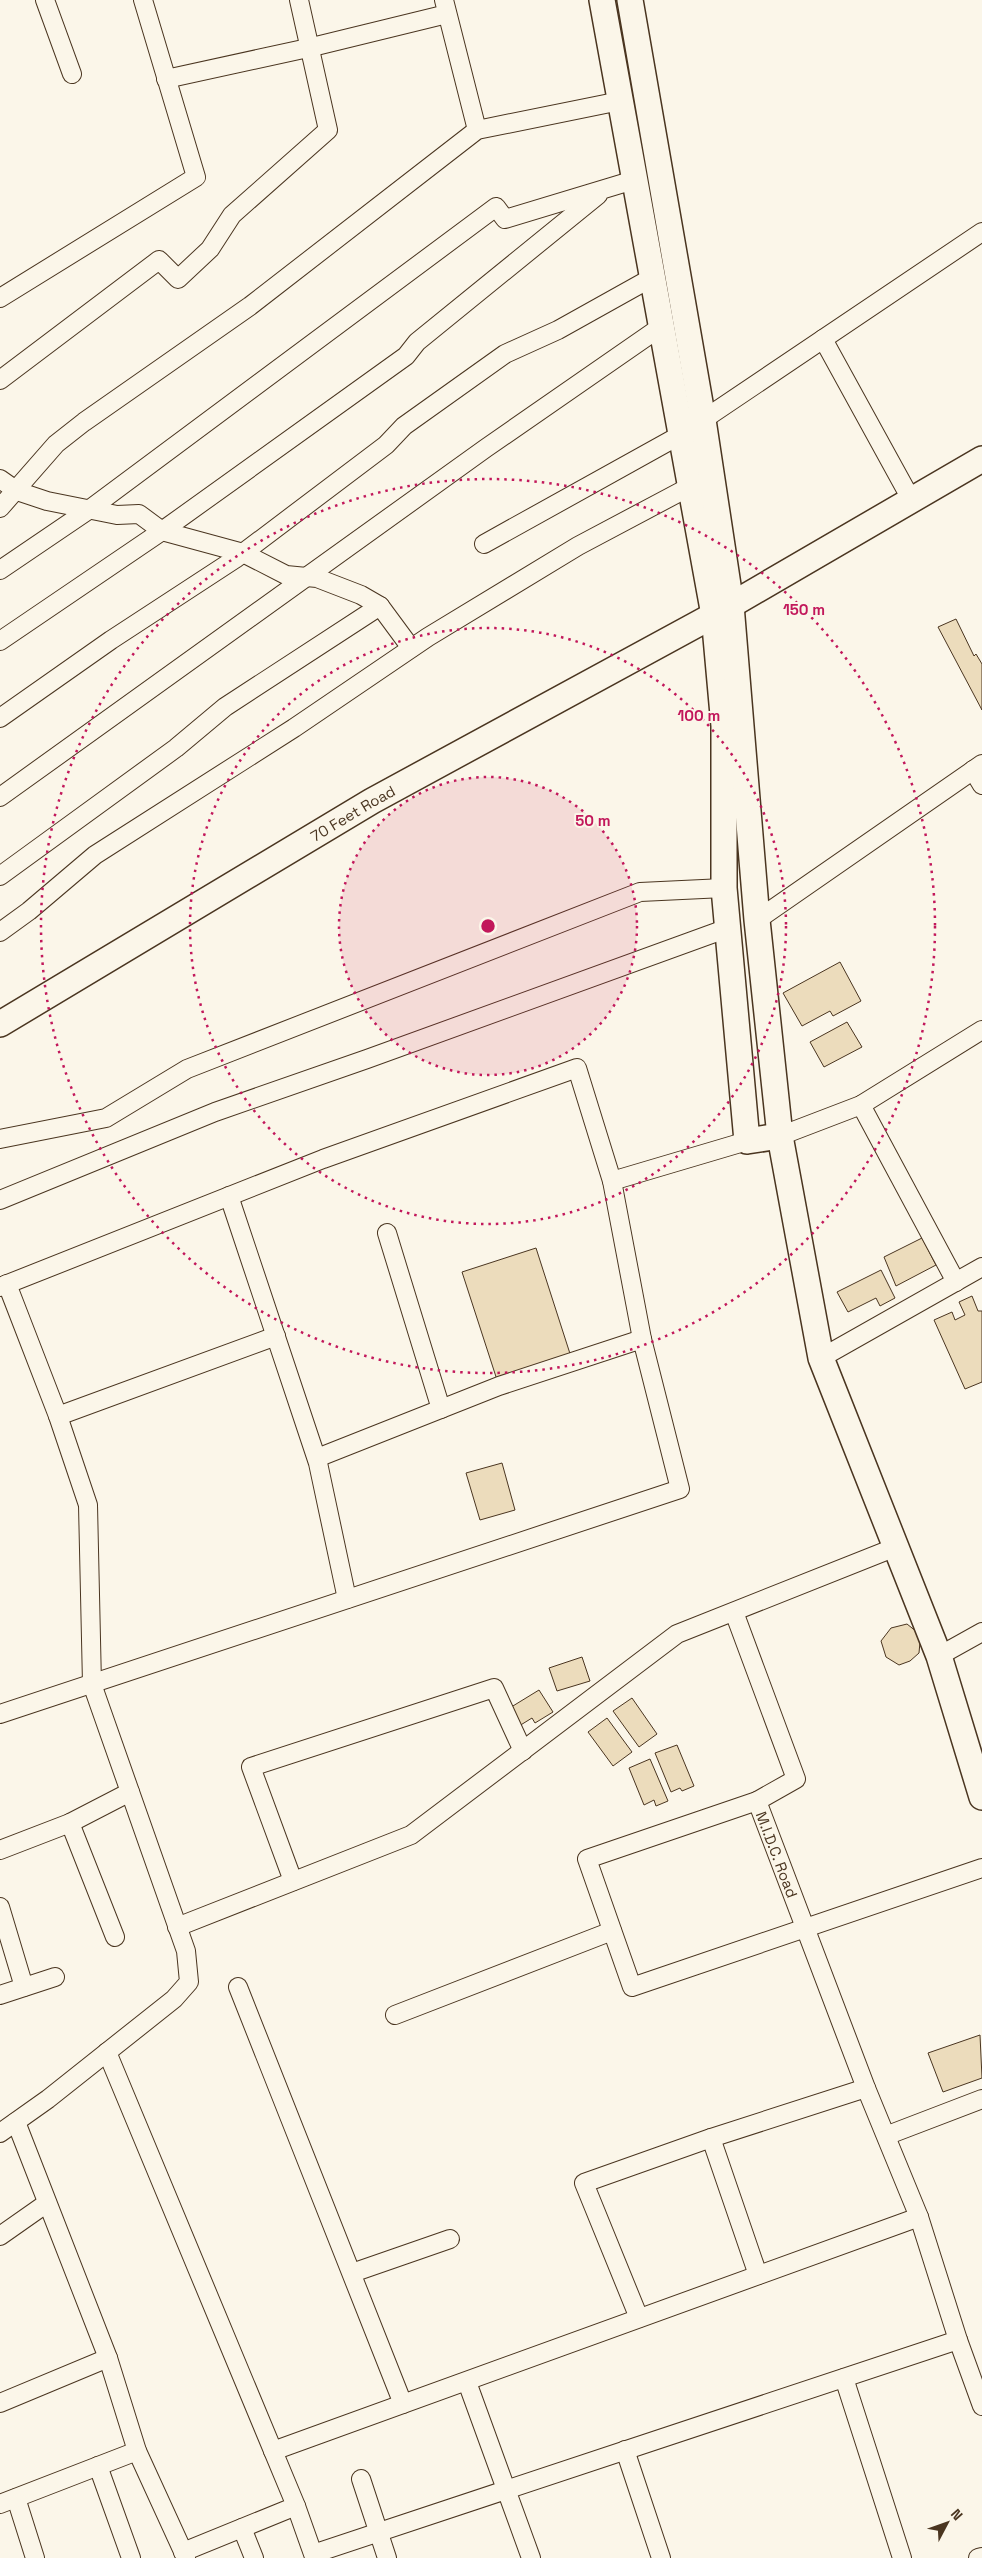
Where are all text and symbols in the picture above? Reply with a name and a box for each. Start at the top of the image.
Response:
text: 150 m [783,600,825,619]
text: 100 m [678,706,720,725]
street label: 70 Feet Road [307,781,398,845]
text: 50 m [575,811,611,830]
centre of rings [479,917,497,935]
street label: M.I.D.C. Road [752,1808,802,1900]
north arrow [922,2498,972,2548]
text: N [947,2505,967,2524]

